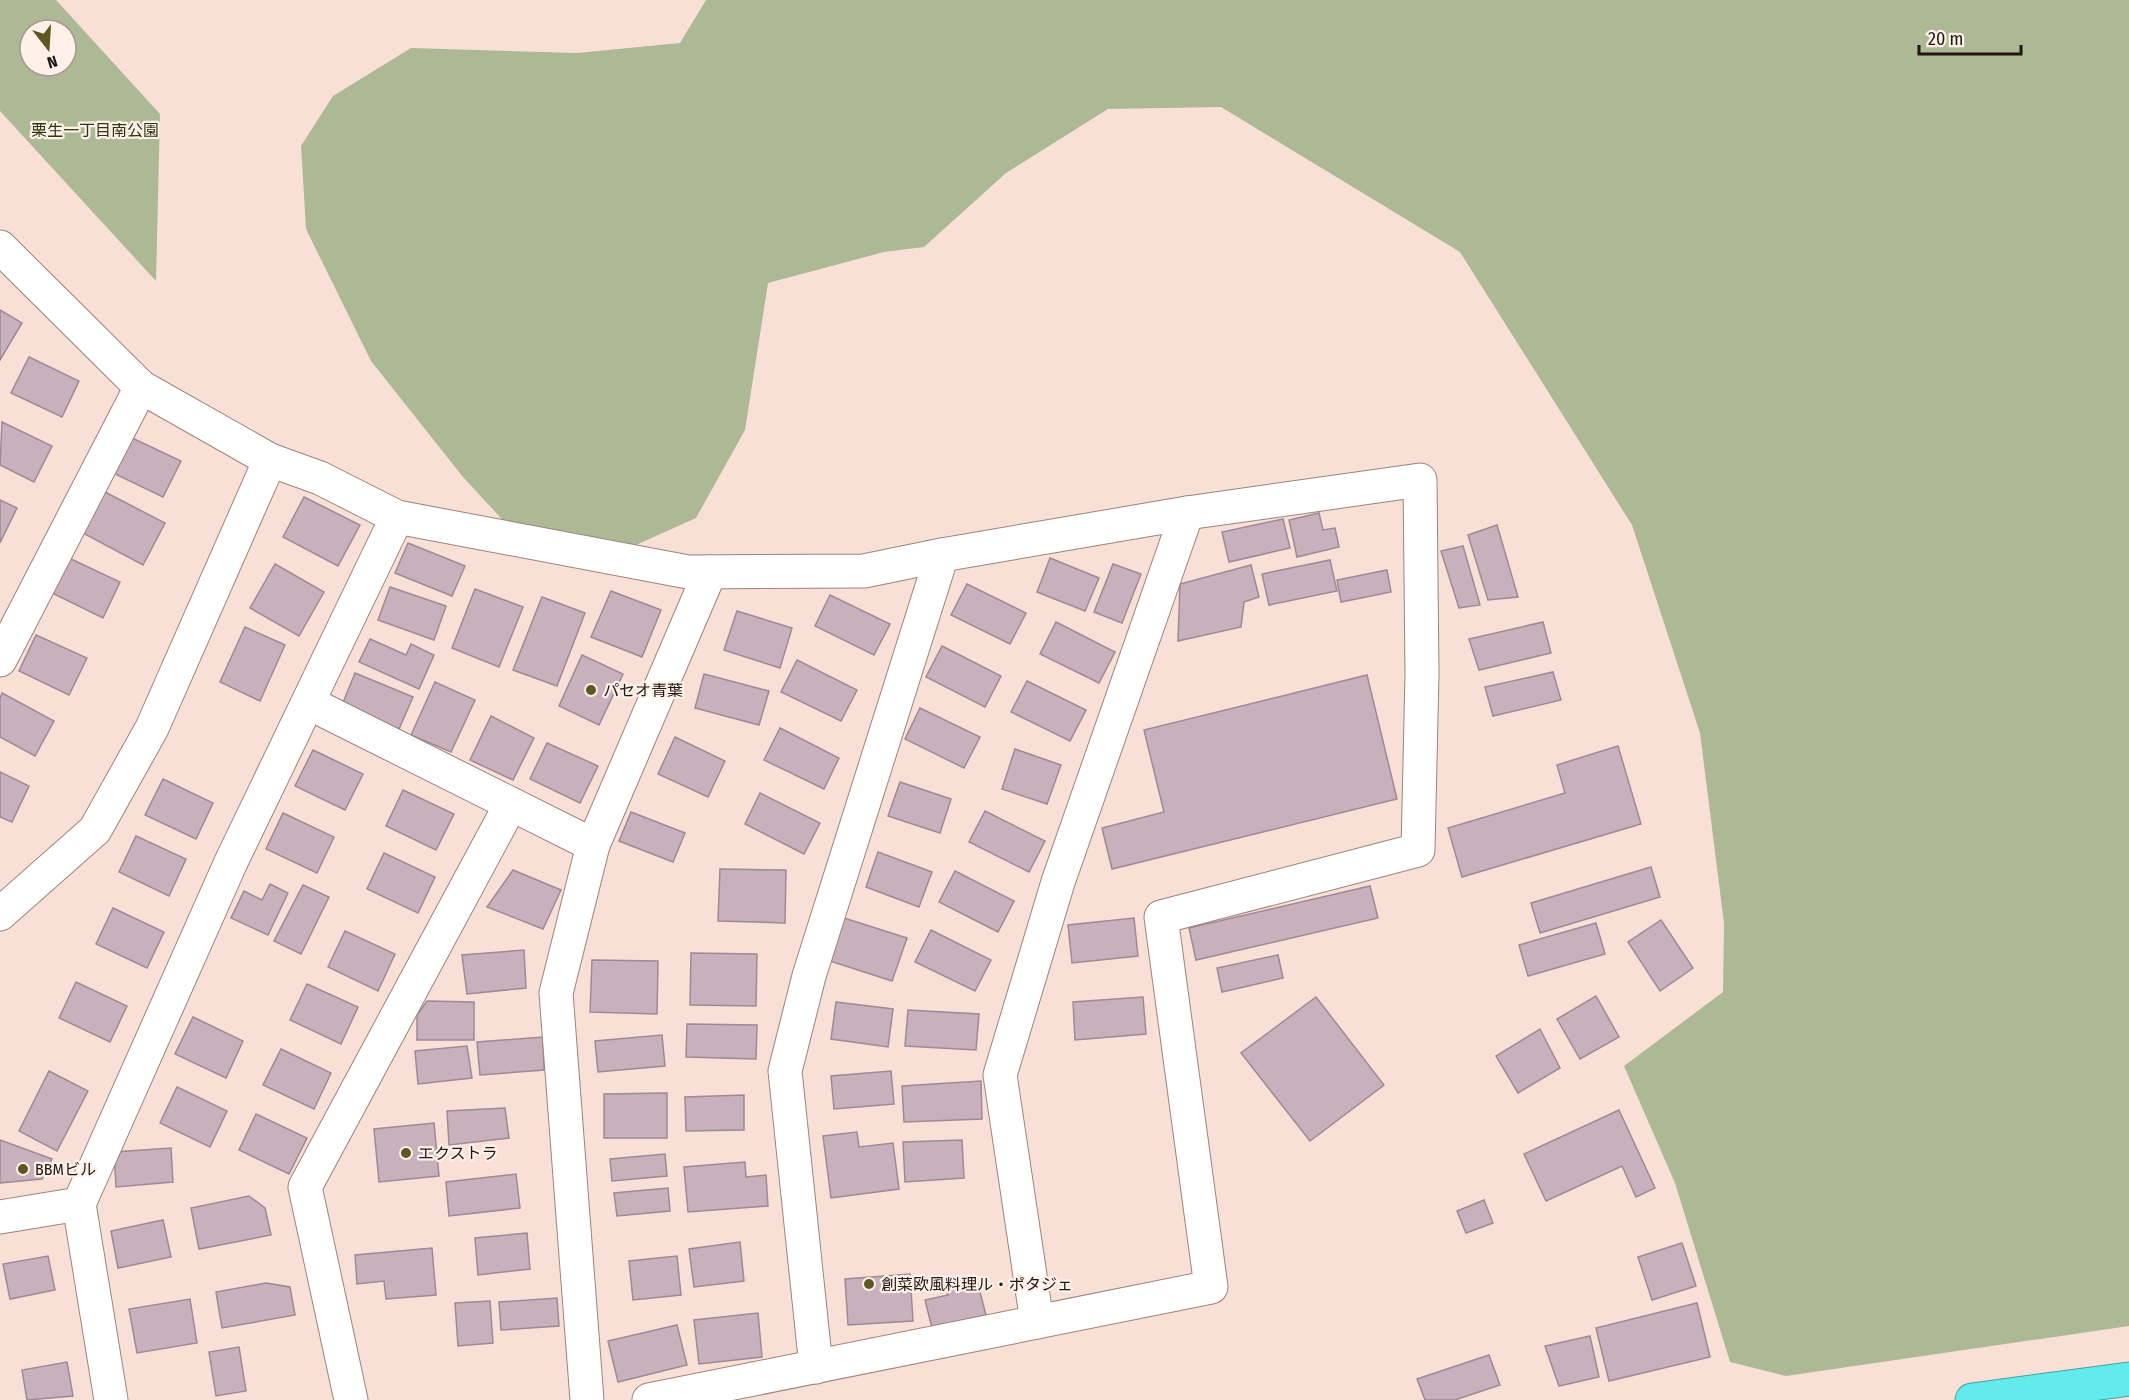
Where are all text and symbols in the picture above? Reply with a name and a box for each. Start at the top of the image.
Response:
north arrow [18,18,78,78]
scale bar [1919,18,2021,56]
text: 20 m [1928,28,1963,50]
text: N [45,51,60,72]
park label: 栗生一丁目南公園 [31,121,159,140]
place label: パセオ青葉 [603,681,683,700]
marker: パセオ青葉 [584,683,598,697]
place label: エクストラ [418,1144,498,1163]
marker: エクストラ [399,1146,413,1160]
place label: BBMビル [35,1160,96,1179]
marker: BBMビル [16,1162,30,1176]
place label: 創菜欧風料理ル・ポタジェ [881,1275,1073,1294]
marker: 創菜欧風料理ル・ポタジェ [862,1277,876,1291]

